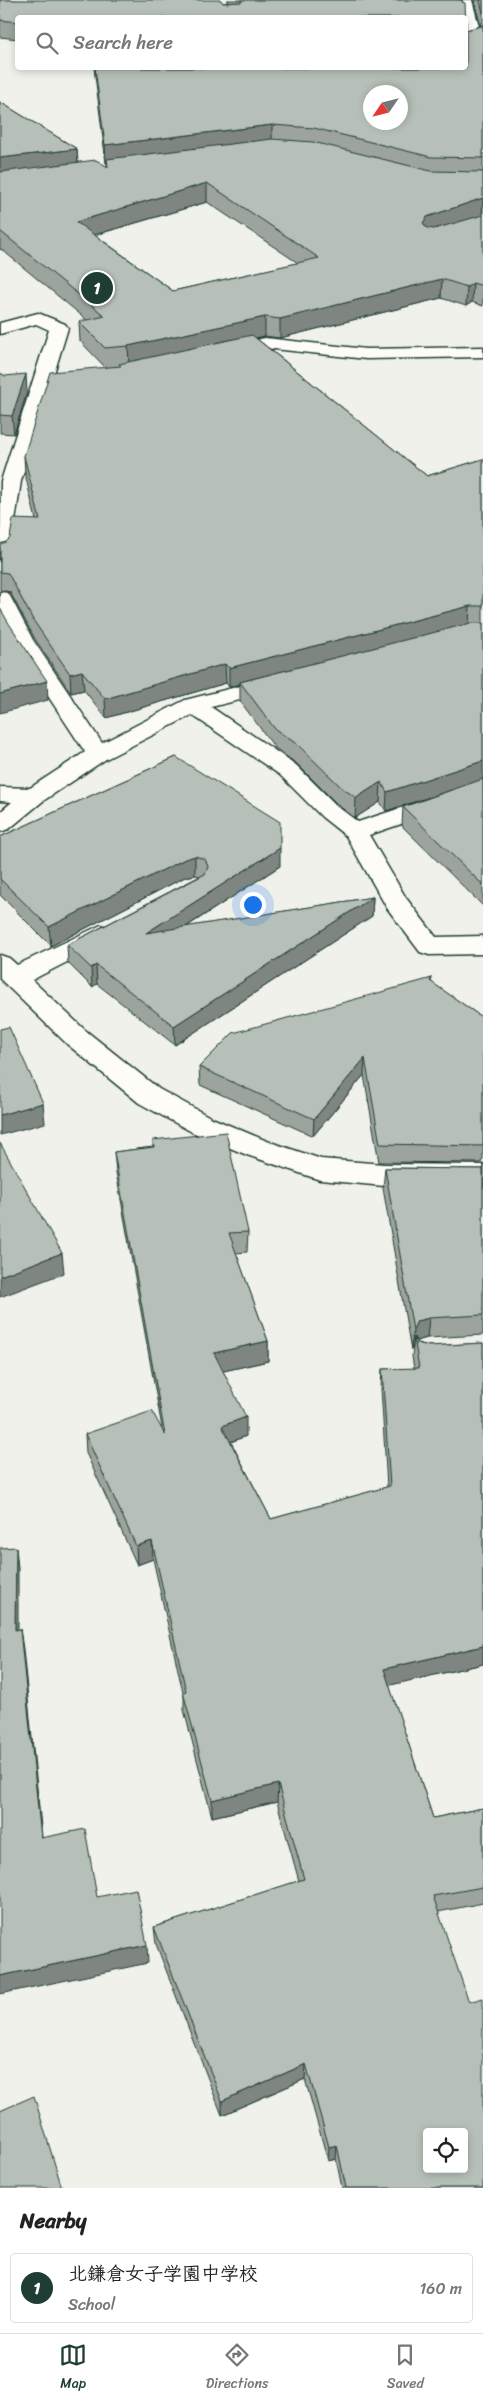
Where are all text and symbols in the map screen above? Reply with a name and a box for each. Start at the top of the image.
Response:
search box [15,15,468,70]
text: Search here [73,26,173,59]
icon: search [33,29,61,57]
north arrow [363,85,408,130]
pin: 1 [81,269,113,307]
your location [240,892,266,918]
map controls [423,2128,468,2173]
button: locate [423,2128,468,2173]
text: Nearby [20,2202,86,2240]
text: 北鎌倉女子学園中学校 [68,2257,258,2290]
text: 1 [34,2274,40,2303]
text: 160 m [419,2274,462,2303]
text: School [68,2290,115,2319]
tab: Map [59,2341,87,2396]
tab: Directions [206,2341,268,2396]
tab: Saved [387,2341,424,2396]

